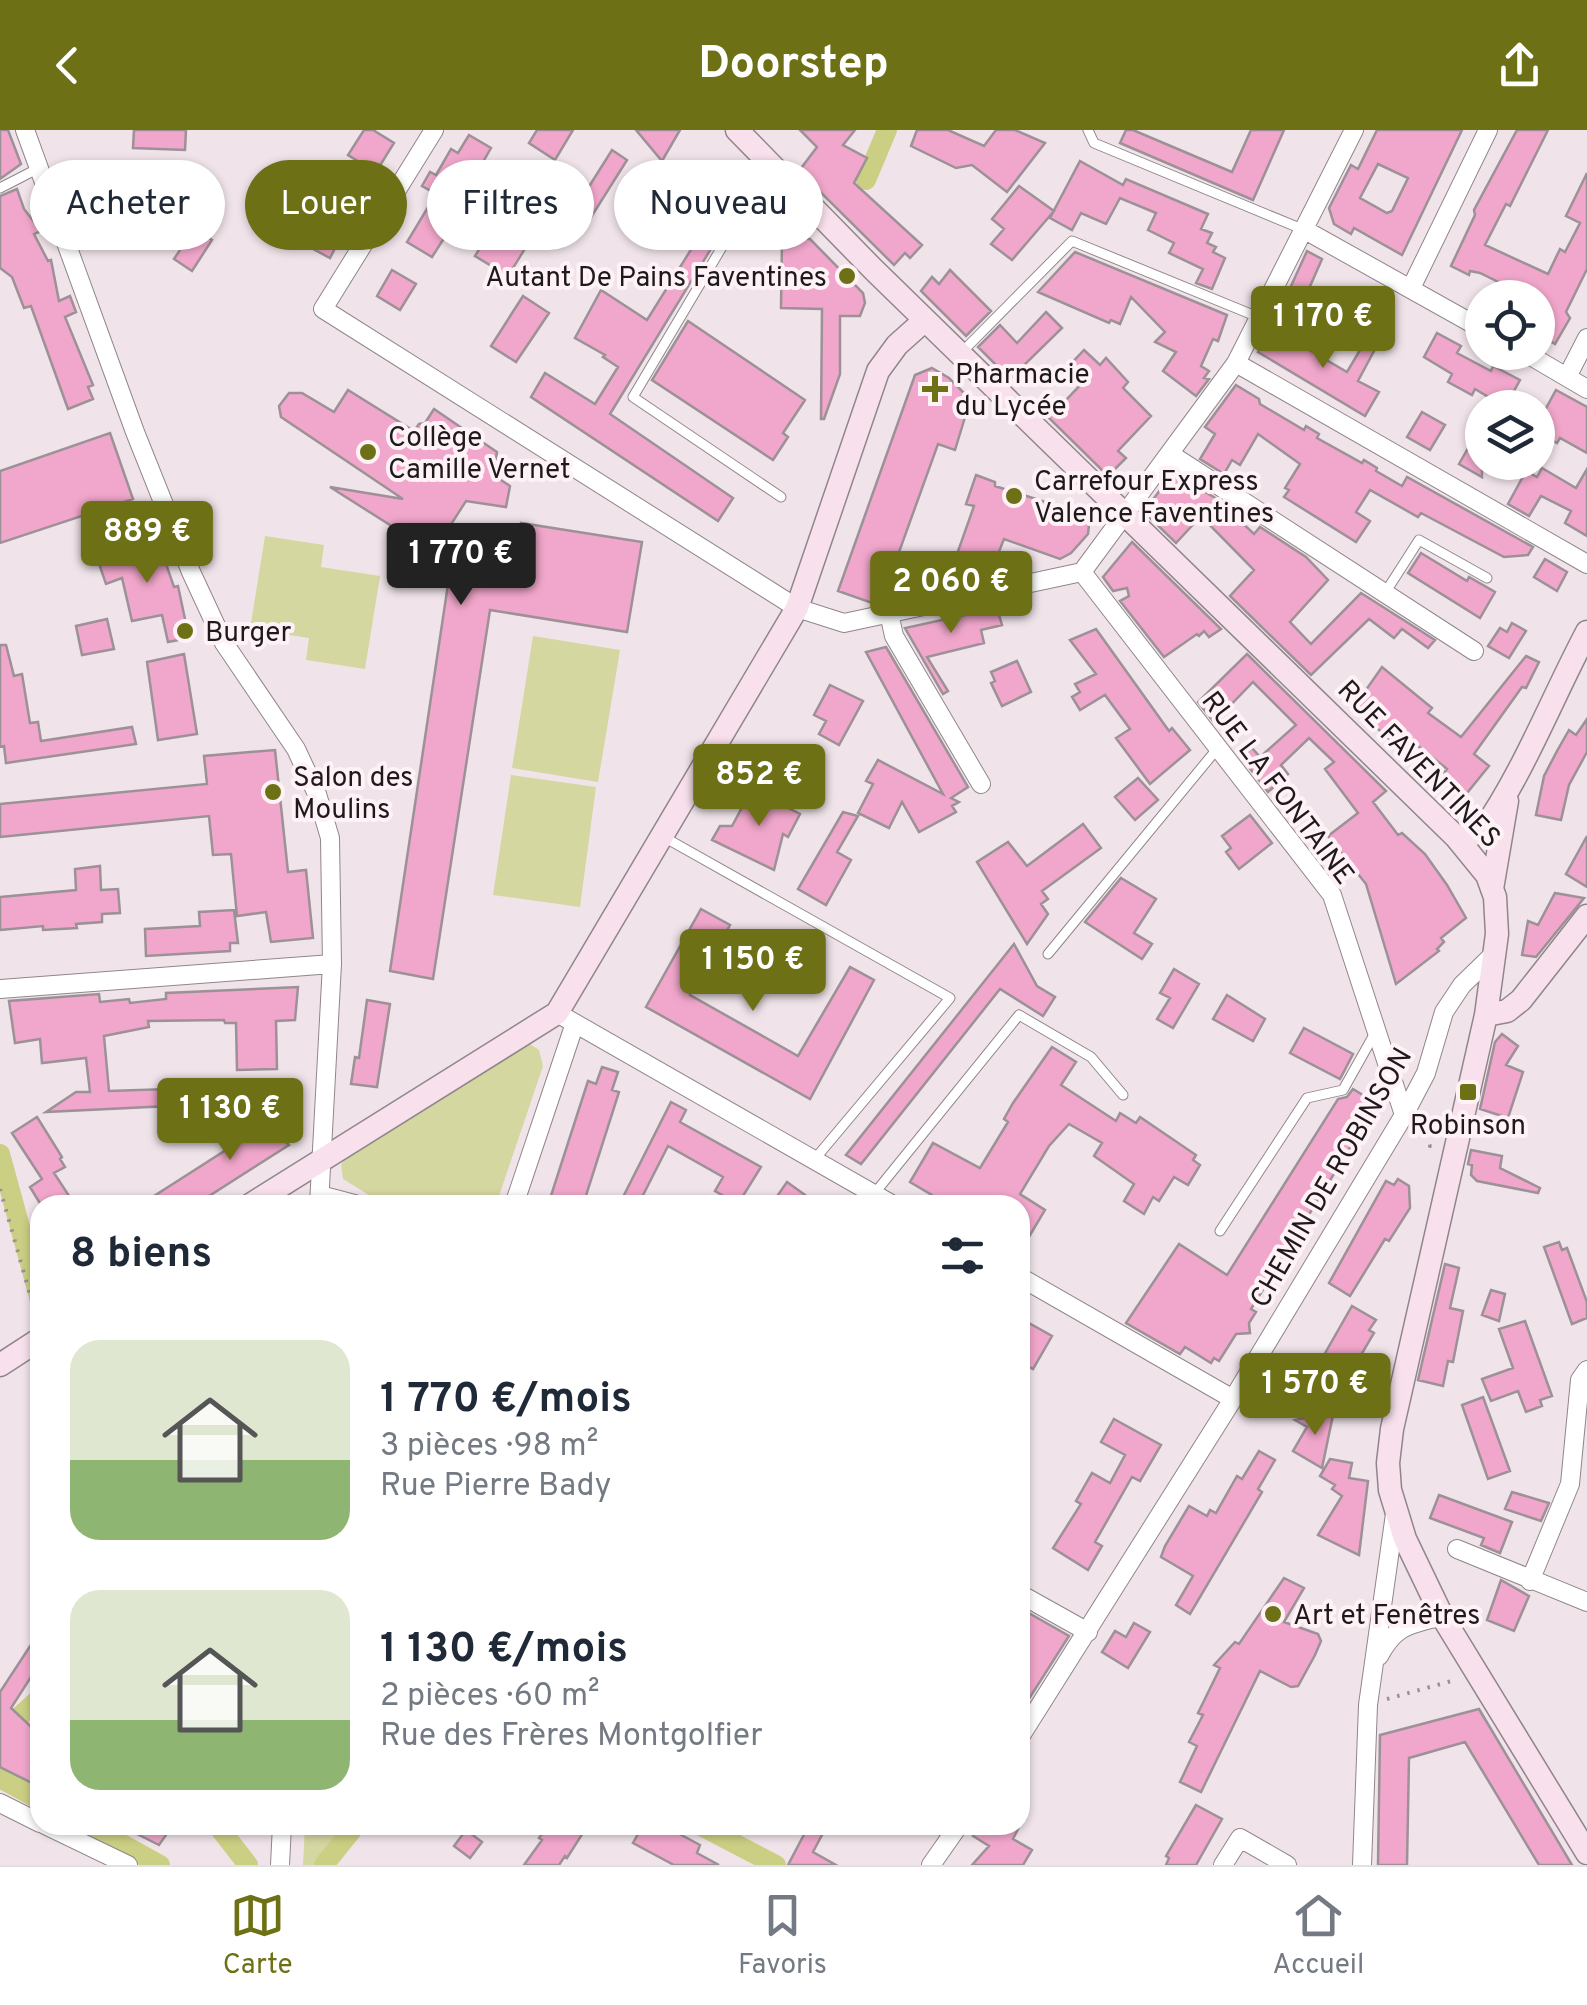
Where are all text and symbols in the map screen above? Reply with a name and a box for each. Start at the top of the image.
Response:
text: Doorstep [698,37,889,94]
icon: back [40,38,95,93]
icon: share [1492,38,1547,93]
chip: Acheter [30,160,225,250]
chip: Louer [245,160,407,250]
chip: Filtres [427,160,594,250]
chip: Nouveau [614,160,823,250]
place label: Autant De Pains Faventines [485,261,827,297]
marker: Autant De Pains Faventines [836,265,858,287]
map controls [1465,280,1555,480]
button: locate [1465,280,1555,370]
pin: 1 170 € [1231,286,1415,371]
text: 1 170 € [1273,298,1373,338]
place label: Pharmacie du Lycée [955,358,1090,426]
marker: Pharmacie du Lycée [924,378,946,400]
button: layers [1465,390,1555,480]
place label: Collège Camille Vernet [388,421,570,489]
marker: Collège Camille Vernet [357,441,379,463]
place label: Carrefour Express Valence Faventines [1034,465,1274,533]
marker: Carrefour Express Valence Faventines [1003,485,1025,507]
pin: 889 € [77,501,217,586]
text: 889 € [103,513,191,553]
pin: 1 770 € [369,523,553,608]
text: 1 770 € [409,535,513,575]
pin: 2 060 € [859,551,1043,636]
text: 2 060 € [892,563,1010,603]
place label: Burger [205,616,291,652]
marker: Burger [174,620,196,642]
street label: RUE FAVENTINES [1328,673,1507,857]
street label: RUE LA FONTAINE [1192,685,1361,893]
pin: 852 € [689,744,829,829]
text: 852 € [715,756,803,796]
place label: Salon des Moulins [293,761,413,829]
marker: Salon des Moulins [262,781,284,803]
pin: 1 150 € [661,929,845,1014]
text: 1 150 € [702,941,804,981]
street label: CHEMIN DE ROBINSON [1243,1042,1422,1315]
pin: 1 130 € [138,1078,322,1163]
marker: Robinson [1457,1081,1479,1103]
text: 1 130 € [179,1090,281,1130]
place label: Robinson [1410,1109,1526,1145]
icon: filters [935,1228,990,1283]
text: 8 biens [70,1229,212,1282]
pin: 1 570 € [1223,1353,1407,1438]
text: 1 570 € [1262,1365,1368,1405]
text: 1 770 €/mois [380,1374,632,1427]
icon: home [150,1380,270,1500]
text: 3 pièces · 98 m² [380,1427,598,1467]
text: Rue Pierre Bady [380,1467,611,1507]
place label: Art et Fenêtres [1293,1599,1480,1635]
marker: Art et Fenêtres [1262,1603,1284,1625]
text: 1 130 €/mois [380,1624,628,1677]
icon: home [150,1630,270,1750]
text: 2 pièces · 60 m² [380,1677,600,1717]
text: Rue des Frères Montgolfier [380,1717,763,1757]
tab: Carte [223,1888,293,1984]
tab: Favoris [738,1888,827,1984]
tab: Accueil [1272,1888,1364,1984]

